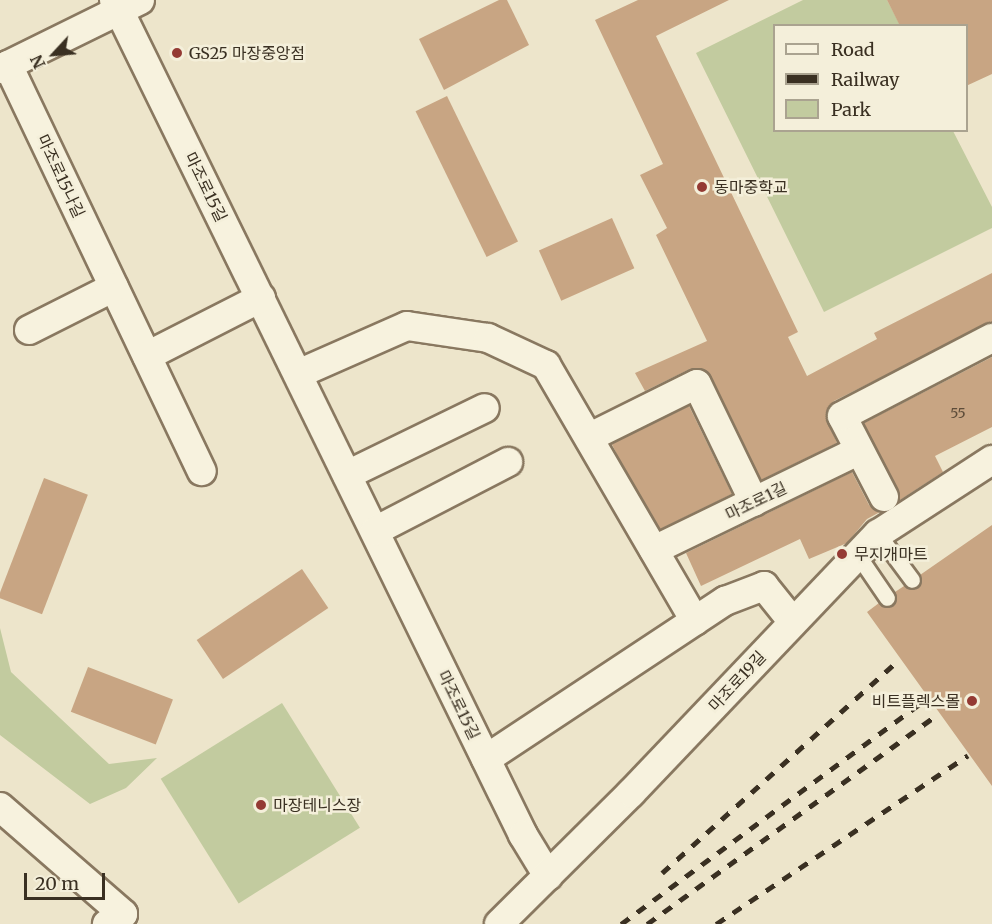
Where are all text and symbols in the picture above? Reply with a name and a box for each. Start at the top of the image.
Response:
north arrow [24,24,84,84]
legend [773,24,968,132]
text: Road [831,38,875,61]
place label: GS25 마장중앙점 [189,43,305,63]
marker: GS25 마장중앙점 [170,46,184,60]
text: N [26,52,50,72]
text: Railway [831,68,899,91]
text: Park [831,98,871,121]
street label: 마조로15나길 [33,131,89,221]
street label: 마조로15길 [181,149,231,225]
place label: 동마중학교 [714,177,788,197]
marker: 동마중학교 [695,180,709,194]
house number: 55 [950,405,966,421]
street label: 마조로1길 [722,478,790,524]
place label: 무지개마트 [854,544,928,564]
marker: 무지개마트 [835,547,849,561]
street label: 마조로19길 [704,647,770,715]
street label: 마조로15길 [434,667,484,743]
place label: 비트플렉스몰 [872,691,960,711]
marker: 비트플렉스몰 [965,694,979,708]
place label: 마장테니스장 [273,795,361,815]
marker: 마장테니스장 [254,798,268,812]
scale bar [27,861,108,899]
text: 20 m [35,872,79,895]

